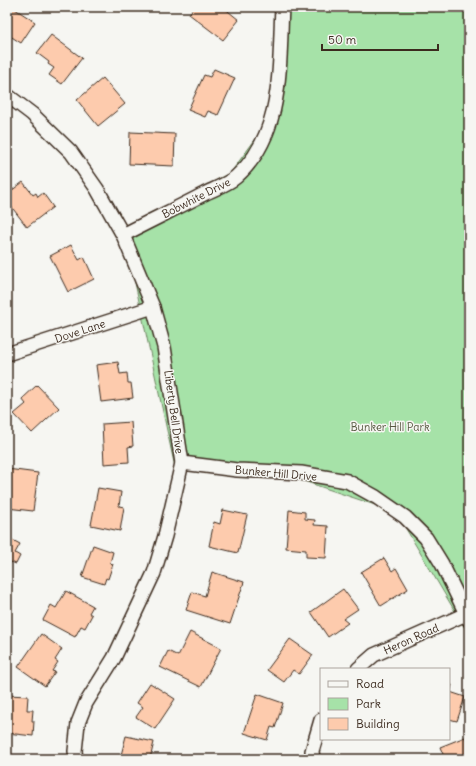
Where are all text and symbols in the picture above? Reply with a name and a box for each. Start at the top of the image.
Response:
scale bar [322,26,438,52]
text: 50 m [328,32,357,47]
street label: Bobwhite Drive [159,175,233,221]
street label: Dove Lane [53,316,107,346]
street label: Liberty Bell Drive [161,369,187,455]
park label: Bunker Hill Park [350,420,430,434]
street label: Bunker Hill Drive [234,462,318,484]
street label: Heron Road [381,620,441,657]
legend [320,668,450,740]
text: Road [356,676,384,691]
text: Park [356,696,381,711]
text: Building [356,716,400,731]

